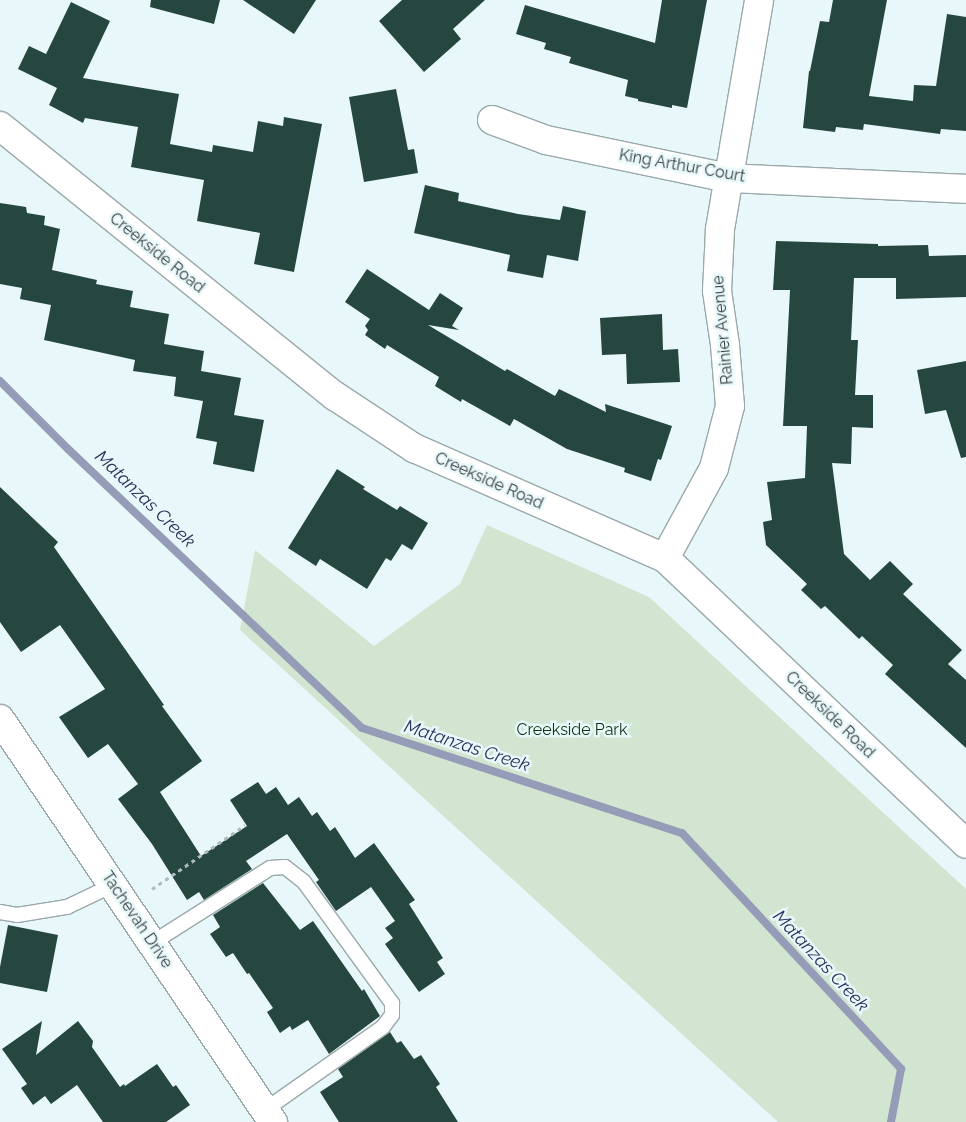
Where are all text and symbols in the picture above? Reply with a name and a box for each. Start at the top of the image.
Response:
street label: King Arthur Court [617,145,747,187]
street label: Creekside Road [106,209,208,297]
street label: Rainier Avenue [709,274,737,386]
water label: Matanzas Creek [90,446,200,552]
street label: Creekside Road [432,449,546,513]
street label: Creekside Road [781,668,879,762]
water label: Matanzas Creek [402,716,532,776]
park label: Creekside Park [517,720,627,740]
street label: Tachevah Drive [98,868,176,972]
water label: Matanzas Creek [769,906,873,1016]

